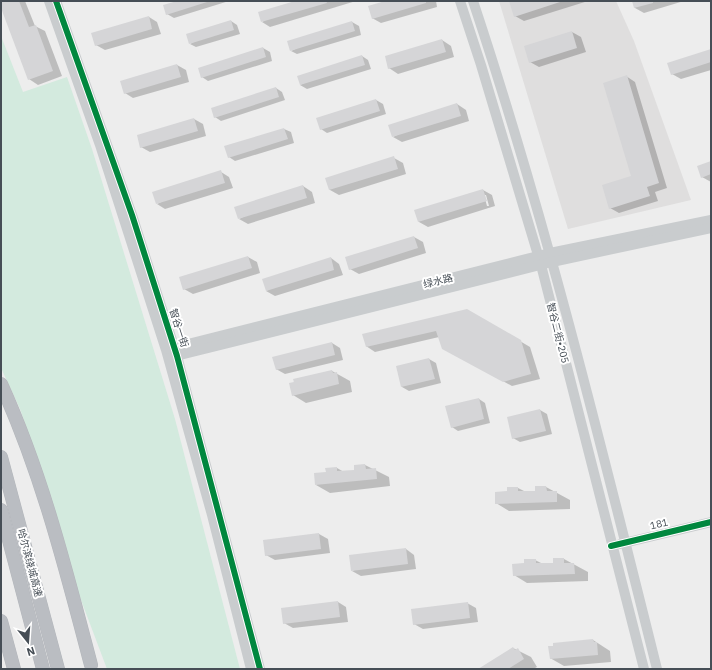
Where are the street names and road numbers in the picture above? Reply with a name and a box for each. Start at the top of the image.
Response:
street label: 绿水路 [422,271,454,291]
street label: 智谷二街•205 [544,301,572,365]
street label: 智谷一街 [167,307,191,349]
street label: 181 [649,516,669,532]
street label: 哈尔滨绕城高速 [15,528,45,598]

